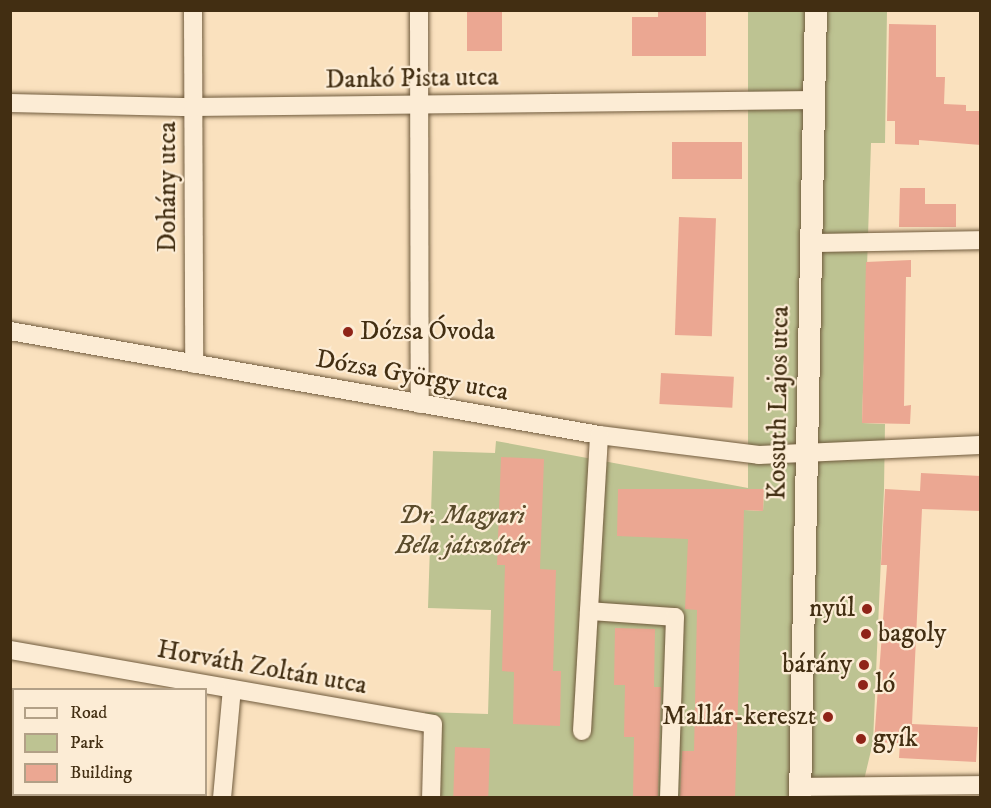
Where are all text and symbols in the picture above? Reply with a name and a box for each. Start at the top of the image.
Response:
street label: Dankó Pista utca [325,62,499,96]
street label: Dohány utca [152,121,184,253]
street label: Kossuth Lajos utca [762,306,796,500]
place label: Dózsa Óvoda [360,316,495,348]
marker: Dózsa Óvoda [341,325,355,339]
street label: Dózsa György utca [313,344,511,408]
park label: Dr. Magyari Béla játszótér [395,500,529,562]
place label: nyúl [809,593,855,625]
marker: nyúl [860,602,874,616]
place label: bagoly [878,618,946,650]
marker: bagoly [859,627,873,641]
street label: Horváth Zoltán utca [155,634,369,702]
place label: bárány [782,649,852,681]
marker: bárány [857,658,871,672]
place label: ló [875,669,895,701]
marker: ló [856,678,870,692]
legend [12,688,207,796]
place label: Mallár-kereszt [662,701,816,733]
text: Road [70,702,107,724]
marker: Mallár-kereszt [821,710,835,724]
place label: gyík [873,723,918,755]
text: Park [70,732,104,754]
marker: gyík [854,732,868,746]
text: Building [70,762,132,784]

